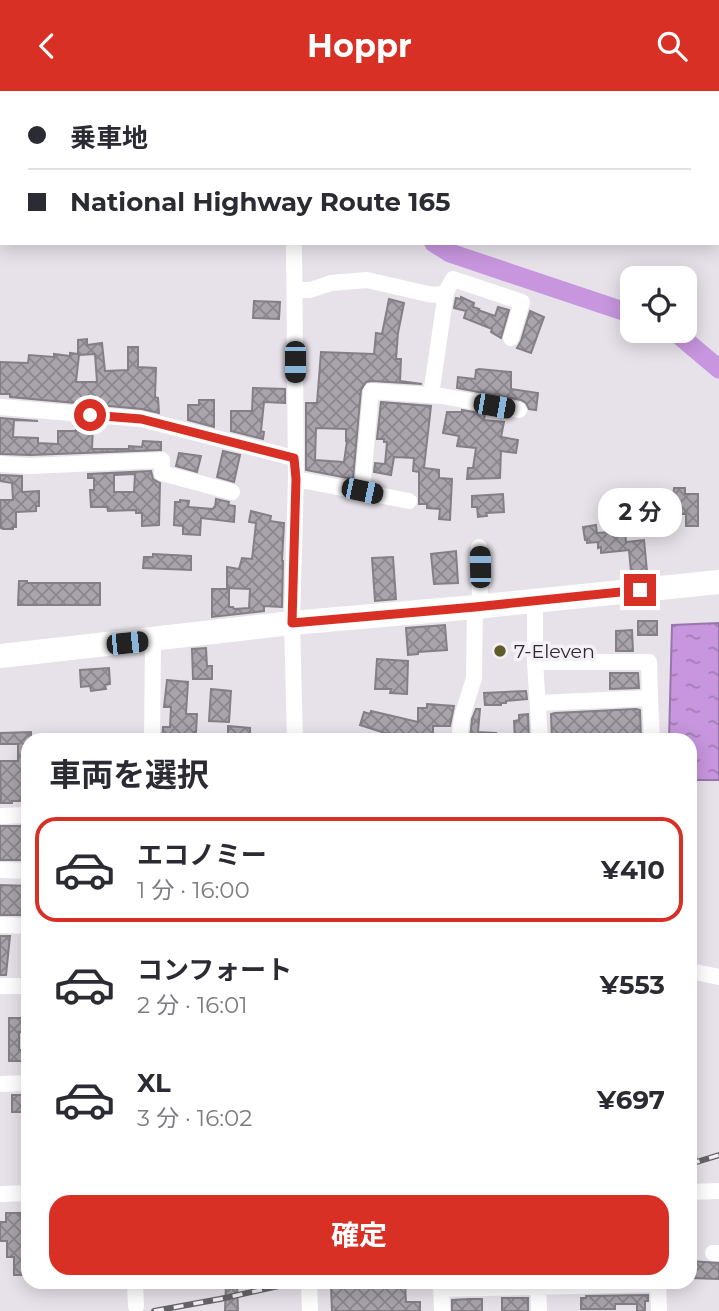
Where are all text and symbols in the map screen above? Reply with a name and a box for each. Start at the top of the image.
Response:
text: Hoppr [307,26,412,65]
icon: back [28,27,66,65]
icon: search [653,27,691,65]
text: 乗車地 [70,122,148,154]
text: National Highway Route 165 [70,186,451,218]
map controls [620,266,697,343]
button: locate [620,266,697,343]
car [285,341,306,383]
car [472,392,517,420]
route start [74,399,106,431]
car [340,476,385,506]
callout: 2 分 [598,489,682,538]
text: 2 分 [618,498,662,526]
car [470,546,491,588]
route end [624,574,656,606]
car [106,630,149,656]
place label: 7-Eleven [514,640,595,663]
marker: 7-Eleven [492,643,508,659]
text: 車両を選択 [49,755,209,794]
icon: car [53,838,116,901]
text: エコノミー [137,839,267,871]
text: ¥410 [601,854,665,886]
text: 1 分 · 16:00 [137,876,250,904]
icon: car [53,953,116,1016]
text: コンフォート [137,954,292,986]
text: ¥553 [600,969,665,1001]
text: 2 分 · 16:01 [137,991,248,1019]
text: XL [137,1067,171,1099]
icon: car [53,1068,116,1131]
text: ¥697 [597,1084,665,1116]
text: 3 分 · 16:02 [137,1104,252,1132]
button: 確定 [49,1195,669,1275]

